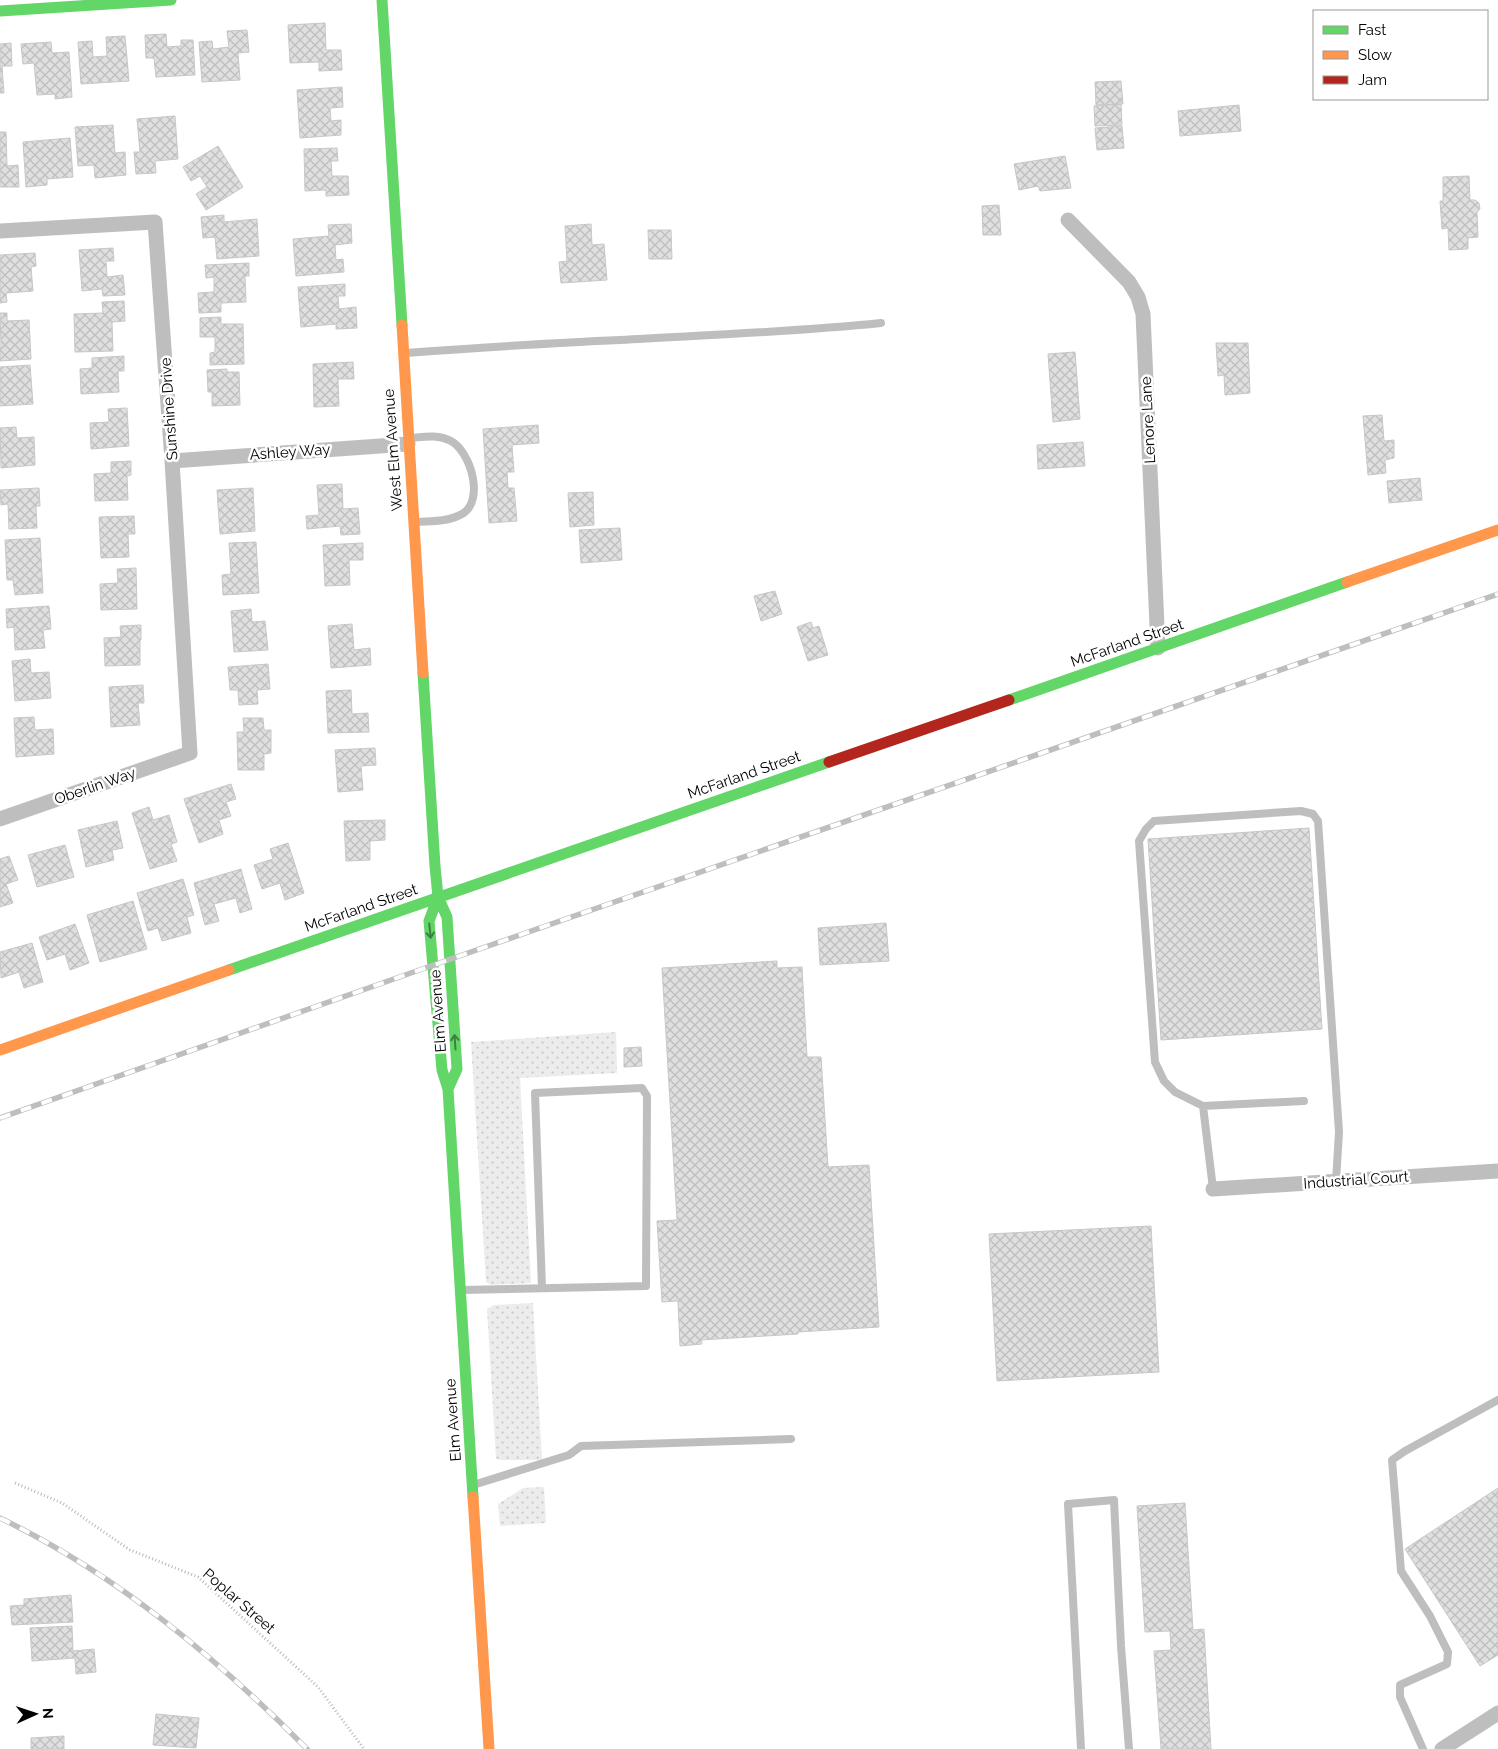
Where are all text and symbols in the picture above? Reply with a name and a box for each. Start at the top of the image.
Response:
legend [1313,10,1488,100]
text: Fast [1358,21,1386,39]
text: Slow [1358,46,1392,64]
text: Jam [1358,71,1387,89]
street label: Sunshine Drive [156,357,182,461]
street label: Lenore Lane [1137,376,1159,464]
street label: West Elm Avenue [380,388,406,512]
street label: Ashley Way [249,440,331,464]
street label: McFarland Street [1068,615,1186,671]
street label: McFarland Street [685,747,803,803]
street label: Oberlin Way [52,764,138,808]
street label: McFarland Street [302,880,420,936]
one-way arrow [425,922,435,938]
street label: Elm Avenue [426,969,450,1053]
one-way arrow [451,1035,460,1051]
street label: Industrial Court [1303,1167,1409,1193]
street label: Elm Avenue [441,1378,465,1462]
street label: Poplar Street [199,1565,279,1637]
north arrow [10,1689,60,1739]
text: N [40,1708,56,1719]

